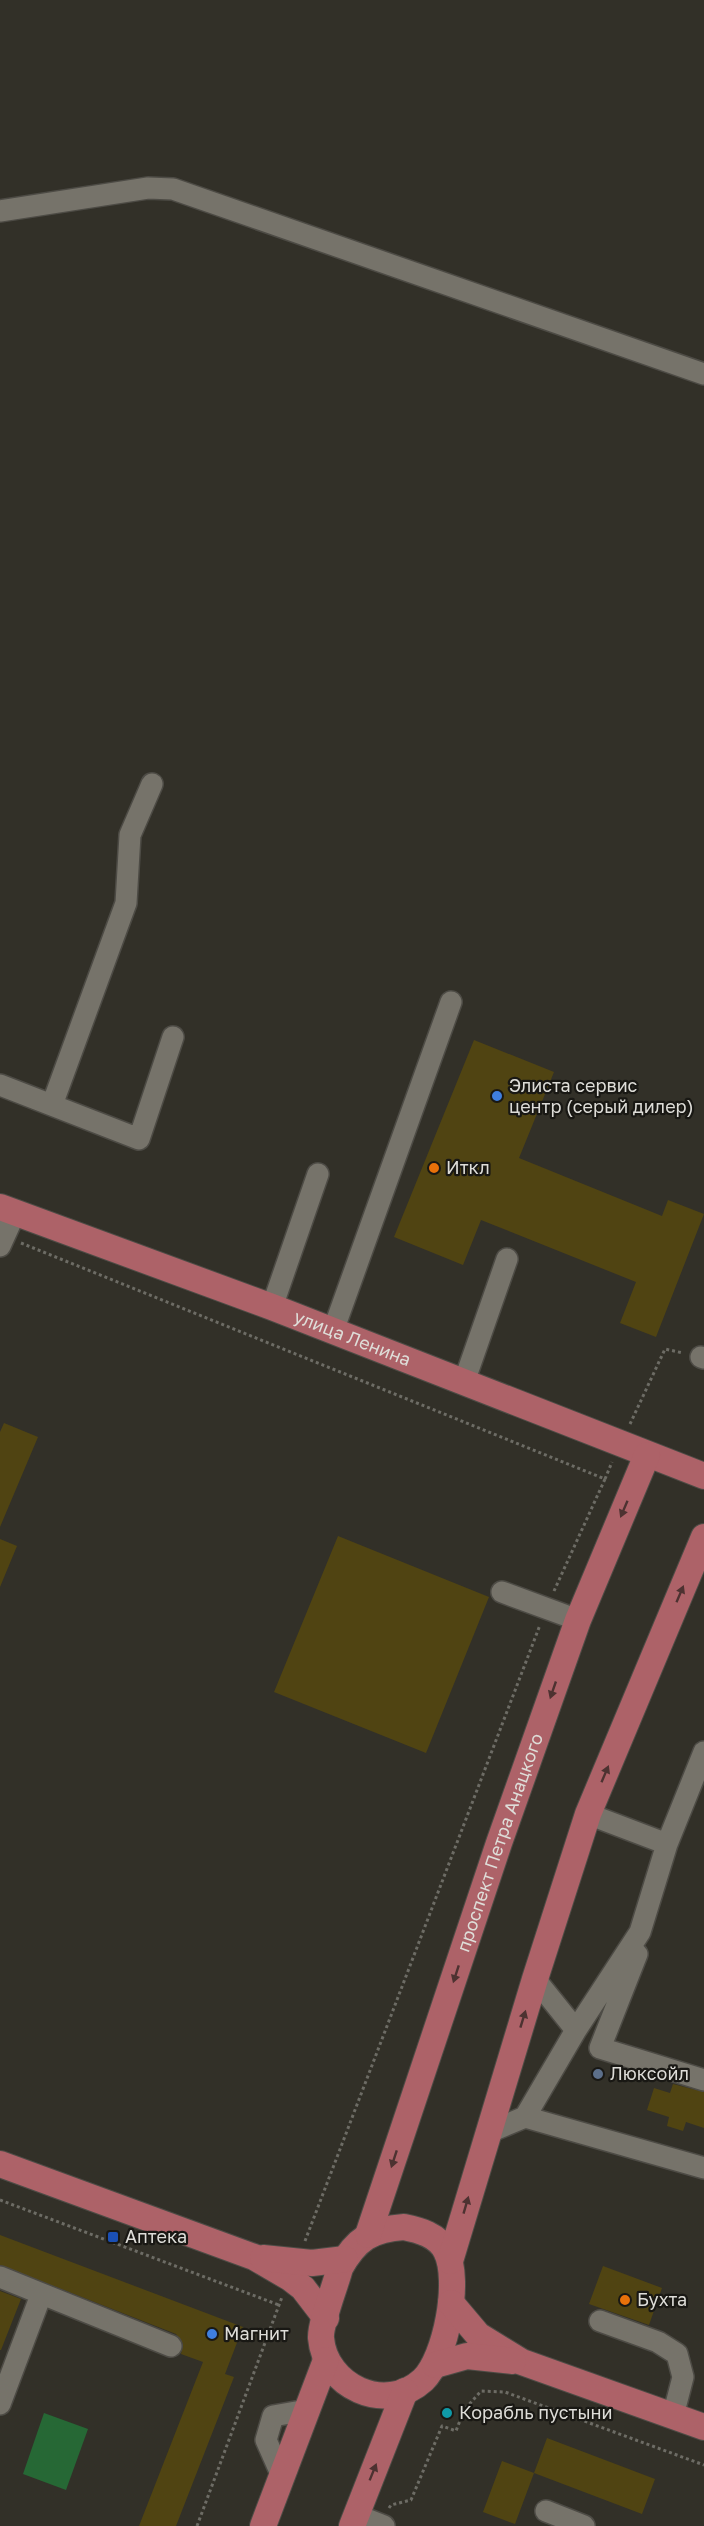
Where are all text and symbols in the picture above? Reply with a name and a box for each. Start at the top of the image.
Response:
place label: Элиста сервис центр (серый дилер) [509,1074,694,1117]
marker: Элиста сервис центр (серый дилер) [490,1089,504,1103]
place label: Иткл [446,1156,490,1178]
marker: Иткл [427,1161,441,1175]
street label: улица Ленина [291,1305,414,1370]
one-way arrow [619,1500,628,1518]
one-way arrow [675,1585,685,1603]
one-way arrow [547,1681,557,1699]
street label: проспект Петра Анацкого [451,1730,547,1955]
one-way arrow [601,1765,610,1783]
one-way arrow [450,1965,460,1983]
one-way arrow [518,2010,528,2028]
place label: Люксойл [610,2062,689,2084]
marker: Люксойл [591,2067,605,2081]
one-way arrow [389,2150,399,2168]
one-way arrow [462,2196,471,2214]
place label: Аптека [125,2225,187,2247]
marker: Аптека [106,2230,120,2244]
place label: Бухта [637,2288,687,2310]
marker: Бухта [618,2293,632,2307]
place label: Магнит [224,2322,289,2344]
marker: Магнит [205,2327,219,2341]
place label: Корабль пустыни [459,2401,613,2423]
marker: Корабль пустыни [440,2406,454,2420]
one-way arrow [368,2462,378,2480]

